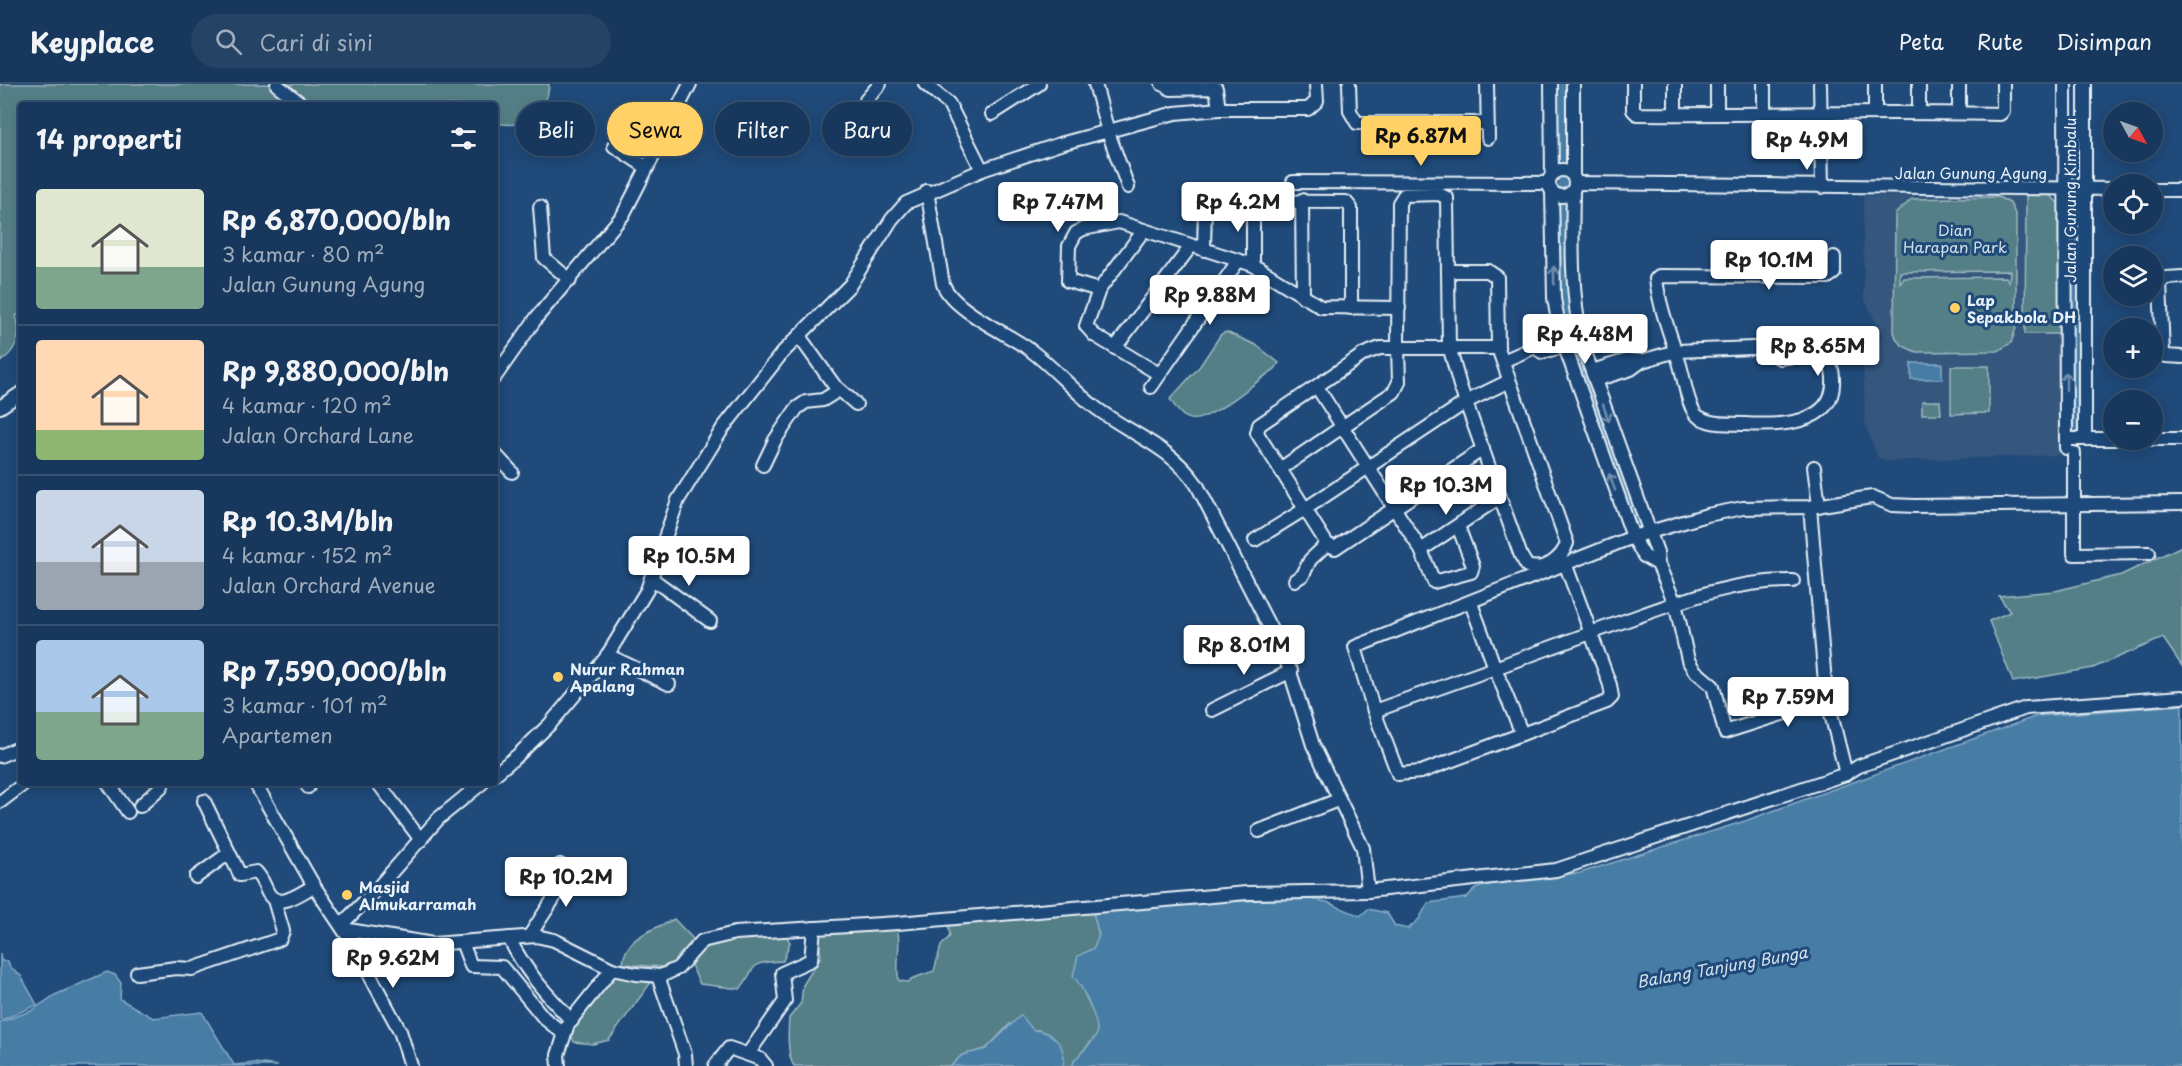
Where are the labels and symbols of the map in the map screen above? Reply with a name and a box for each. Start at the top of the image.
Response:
north arrow [2103,102,2163,162]
pin: Rp 6.87M [1359,116,1483,167]
street label: Jalan Gunung Kimbalu [2058,118,2081,282]
pin: Rp 4.9M [1752,120,1862,171]
street label: Jalan Gunung Agung [1895,161,2047,184]
pin: Rp 7.47M [996,182,1120,233]
pin: Rp 4.2M [1183,182,1293,233]
park label: Dian Harapan Park [1903,218,2007,258]
pin: Rp 10.1M [1707,240,1831,291]
one-way arrow [1548,266,1560,286]
pin: Rp 9.88M [1148,275,1272,326]
place label: Lap Sepakbola DH [1967,288,2076,328]
marker: Lap Sepakbola DH [1948,301,1962,315]
pin: Rp 4.48M [1523,314,1647,365]
pin: Rp 8.65M [1756,326,1880,377]
one-way arrow [2060,371,2072,391]
one-way arrow [1601,403,1612,421]
pin: Rp 10.3M [1384,465,1508,516]
one-way arrow [1606,473,1617,492]
pin: Rp 10.5M [627,536,751,587]
pin: Rp 8.01M [1182,625,1306,676]
place label: Nurur Rahman Apalang [570,657,685,697]
marker: Nurur Rahman Apalang [551,670,565,684]
pin: Rp 7.59M [1726,677,1850,728]
pin: Rp 10.2M [504,857,628,908]
place label: Masjid Almukarramah [359,875,476,915]
marker: Masjid Almukarramah [340,888,354,902]
pin: Rp 9.62M [331,938,455,989]
water label: Balang Tanjung Bunga [1635,939,1810,993]

